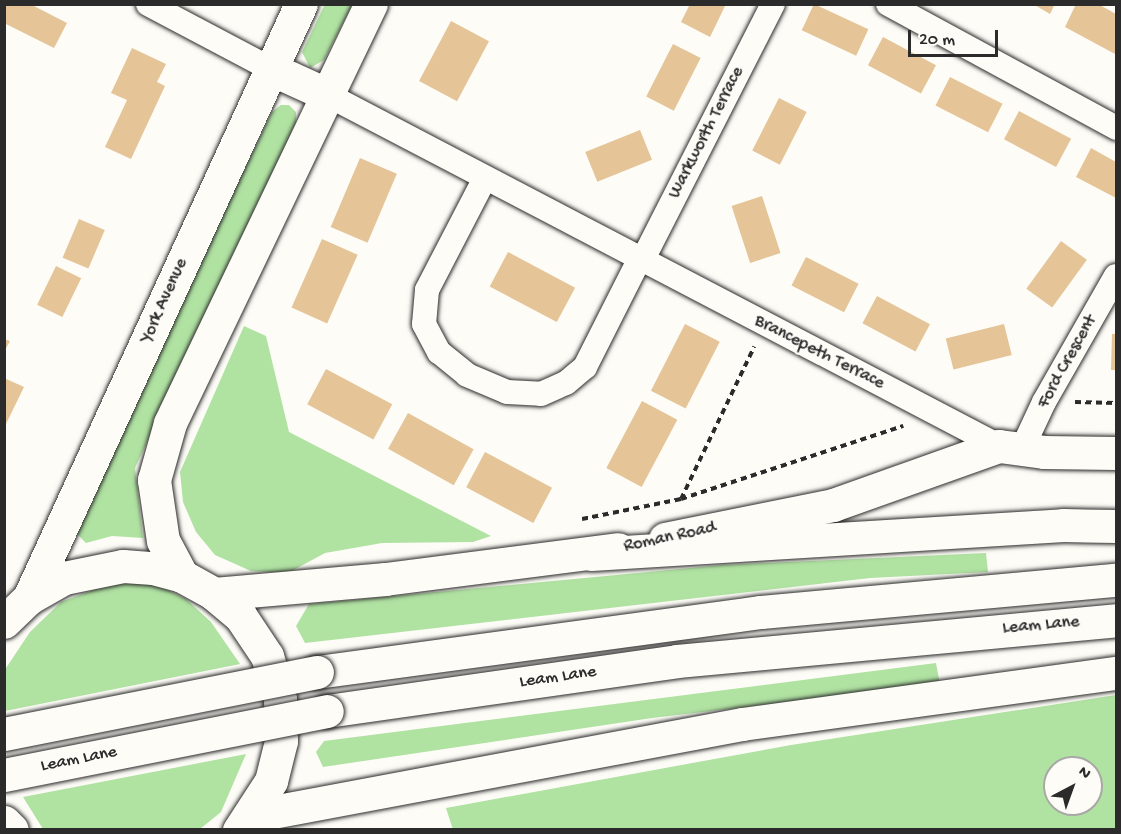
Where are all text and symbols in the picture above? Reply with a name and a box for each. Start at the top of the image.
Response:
scale bar [911,18,1001,56]
text: 20 m [919,30,955,51]
street label: Warkworth Terrace [664,64,750,202]
street label: York Avenue [137,255,193,347]
street label: Brancepeth Terrace [750,311,888,395]
street label: Ford Crescent [1034,312,1102,412]
street label: Roman Road [622,518,718,558]
street label: Leam Lane [1002,612,1080,640]
street label: Leam Lane [518,662,598,694]
street label: Leam Lane [39,742,119,778]
north arrow [1043,756,1103,816]
text: N [1074,763,1094,784]

